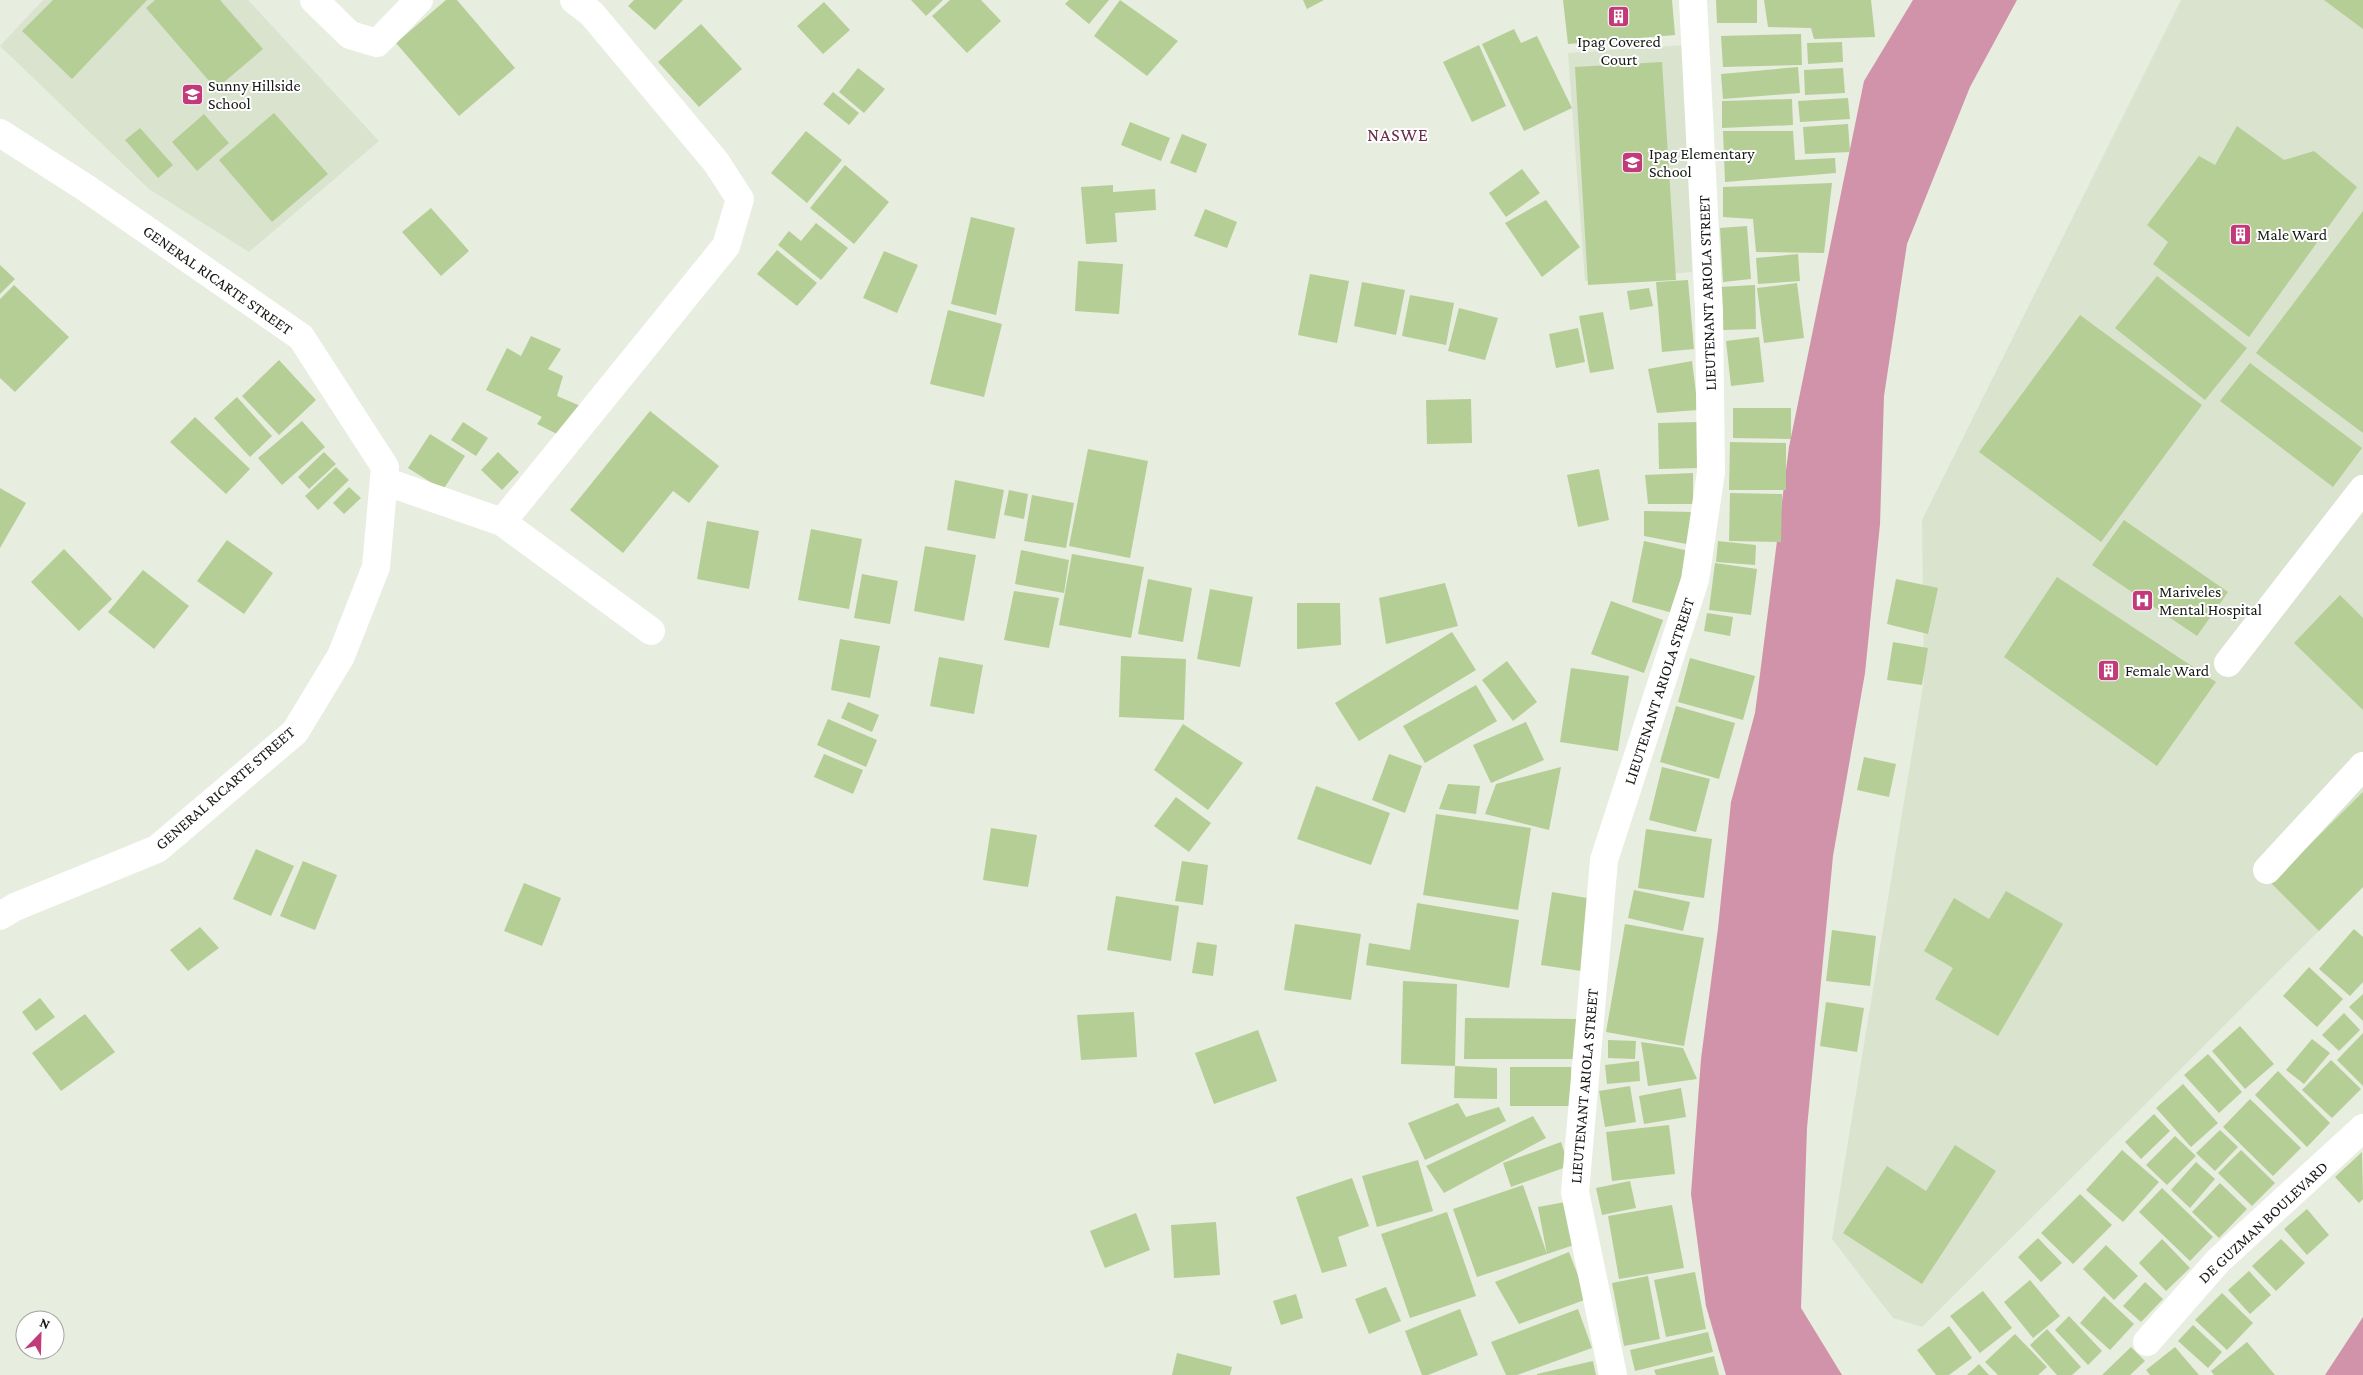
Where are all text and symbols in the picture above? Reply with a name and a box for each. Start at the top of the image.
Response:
building icon: Ipag Covered Court [1607,5,1631,29]
place label: Ipag Covered Court [1577,33,1661,68]
place label: Sunny Hillside School [208,77,301,112]
school or university icon: Sunny Hillside School [180,82,204,106]
district label: NASWE [1367,125,1429,145]
place label: Ipag Elementary School [1649,145,1755,180]
school or university icon: Ipag Elementary School [1621,150,1645,174]
street label: LIEUTENANT ARIOLA STREET [1695,195,1719,391]
street label: GENERAL RICARTE STREET [140,222,296,338]
building icon: Male Ward [2229,222,2253,246]
place label: Male Ward [2257,226,2328,243]
place label: Mariveles Mental Hospital [2159,583,2262,619]
hospital icon: Mariveles Mental Hospital [2131,588,2155,612]
street label: LIEUTENANT ARIOLA STREET [1621,595,1697,787]
building icon: Female Ward [2097,658,2121,682]
place label: Female Ward [2125,662,2210,679]
street label: GENERAL RICARTE STREET [152,723,298,853]
street label: LIEUTENANT ARIOLA STREET [1567,988,1601,1184]
street label: DE GUZMAN BOULEVARD [2195,1158,2331,1286]
north arrow [15,1310,65,1360]
text: N [38,1314,53,1332]

